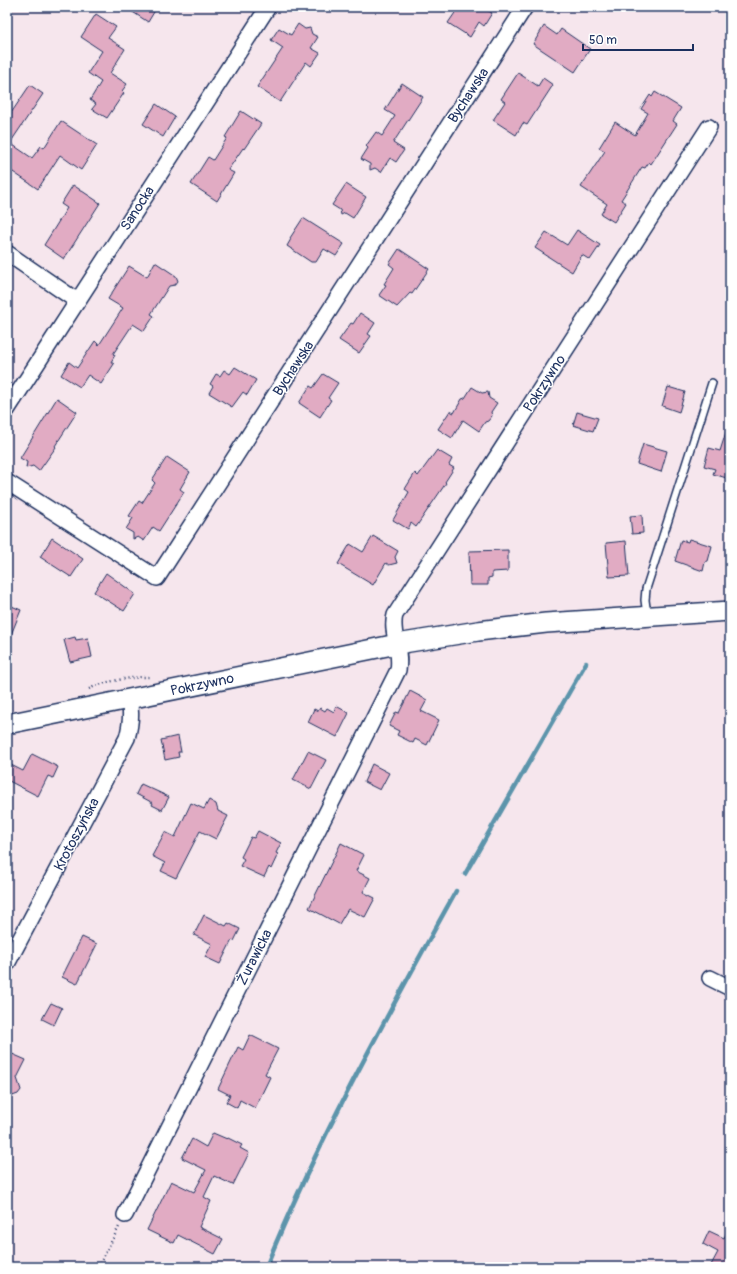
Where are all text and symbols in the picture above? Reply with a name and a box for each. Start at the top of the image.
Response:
scale bar [583,26,693,52]
text: 50 m [589,33,617,48]
street label: Bychawska [444,65,492,126]
street label: Sanocka [117,183,158,234]
street label: Bychawska [269,338,317,399]
street label: Pokrzywno [520,351,569,415]
street label: Pokrzywno [169,669,236,700]
street label: Krotoszyńska [50,795,103,874]
street label: Żurawicka [233,927,276,988]

